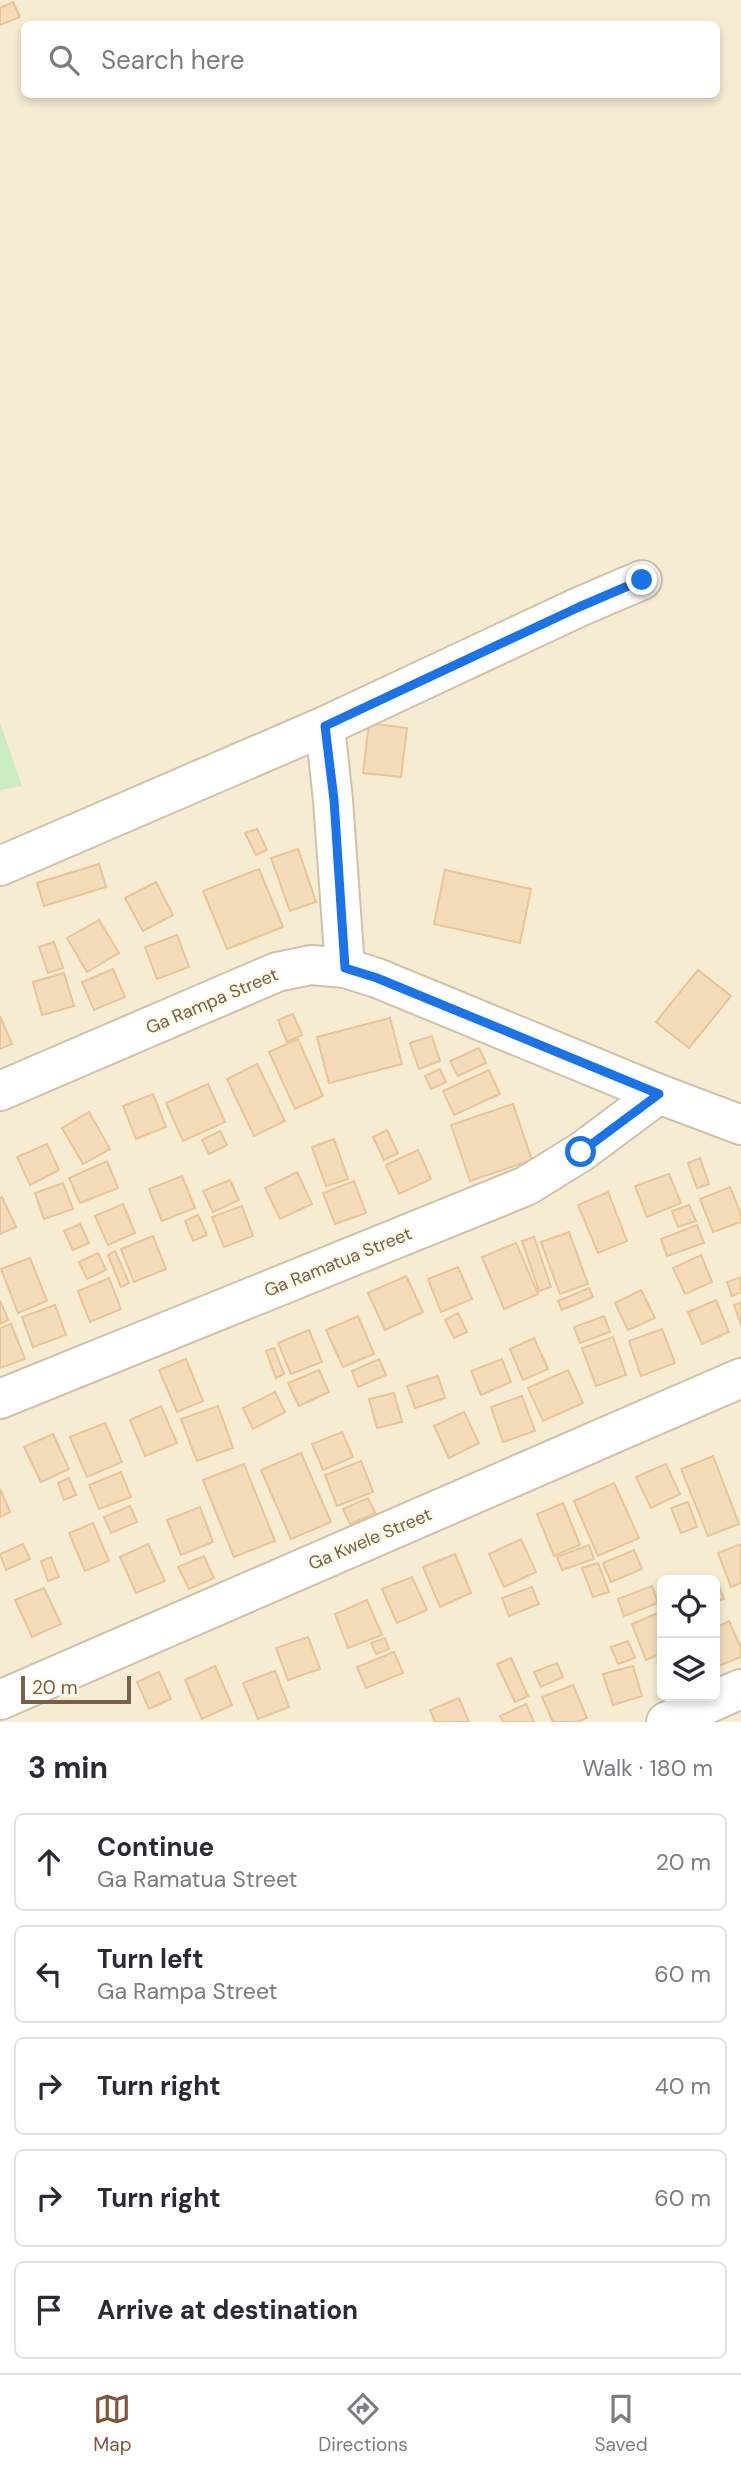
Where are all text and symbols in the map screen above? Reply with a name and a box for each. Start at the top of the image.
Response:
search box [21,21,720,98]
icon: search [45,41,83,79]
text: Search here [101,43,244,77]
route end [626,564,657,595]
street label: Ga Rampa Street [142,962,282,1040]
route start [565,1136,596,1167]
street label: Ga Ramatua Street [261,1221,415,1303]
street label: Ga Kwele Street [305,1502,435,1576]
map controls [657,1575,720,1701]
button: locate [657,1575,720,1638]
button: layers [657,1638,720,1701]
scale bar [21,1673,131,1705]
text: 20 m [32,1675,78,1700]
text: 3 min [28,1748,108,1787]
text: Walk · 180 m [582,1753,713,1783]
text: Continue [97,1830,214,1864]
icon: ahead [30,1843,68,1881]
text: 20 m [656,1847,711,1877]
text: Ga Ramatua Street [97,1864,298,1894]
text: Turn left [97,1942,204,1976]
icon: left [30,1955,68,1993]
text: 60 m [654,1959,711,1989]
text: Ga Rampa Street [97,1976,278,2006]
icon: right [30,2067,68,2105]
text: Turn right [97,2069,221,2103]
text: 40 m [655,2071,711,2101]
icon: right [30,2179,68,2217]
text: Turn right [97,2181,221,2215]
text: 60 m [654,2183,711,2213]
icon: arrive [30,2291,68,2329]
text: Arrive at destination [97,2293,358,2327]
tab: Map [93,2390,132,2457]
tab: Directions [318,2390,408,2457]
tab: Saved [594,2390,648,2457]

